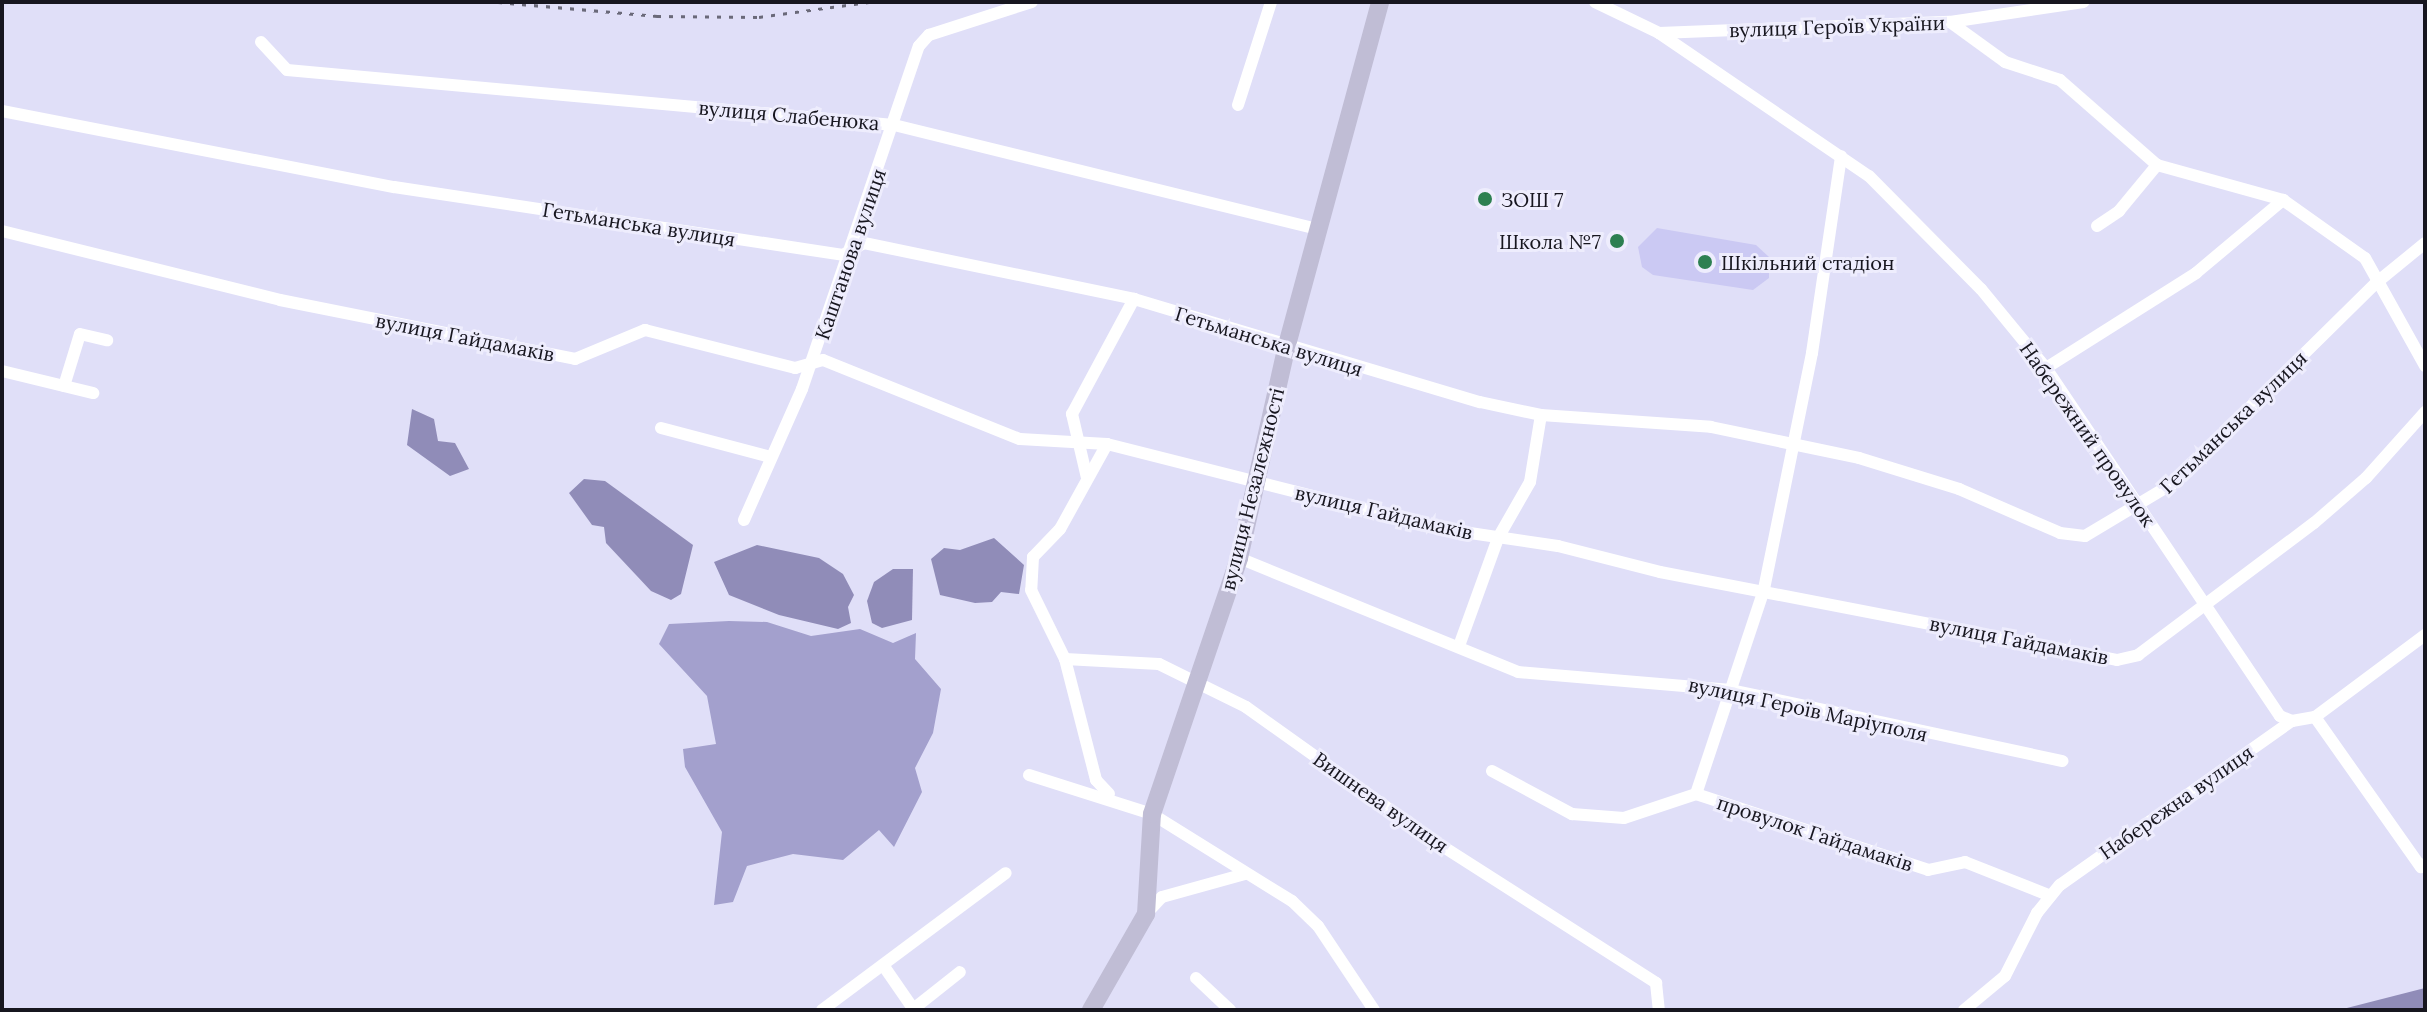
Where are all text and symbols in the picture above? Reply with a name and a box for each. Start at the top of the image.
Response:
street label: вулиця Героїв України [1728,10,1946,42]
street label: вулиця Слабенюка [698,95,880,135]
street label: Каштанова вулиця [809,165,891,343]
place label: ЗОШ 7 [1501,187,1564,211]
marker: ЗОШ 7 [1476,190,1494,208]
street label: Гетьманська вулиця [541,197,737,251]
place label: Школа №7 [1499,229,1601,253]
marker: Школа №7 [1608,232,1626,250]
place label: Шкільний стадіон [1721,250,1894,274]
marker: Шкільний стадіон [1696,253,1714,271]
street label: Гетьманська вулиця [1172,301,1366,381]
street label: вулиця Гайдамаків [374,308,556,366]
street label: Набережний провулок [2015,337,2161,531]
street label: Гетьманська вулиця [2155,346,2311,498]
street label: вулиця Незалежності [1215,385,1289,593]
street label: вулиця Гайдамаків [1293,480,1475,544]
street label: вулиця Гайдамаків [1928,611,2110,669]
street label: вулиця Героїв Маріуполя [1686,672,1930,746]
street label: Набережна вулиця [2094,740,2258,864]
street label: Вишнева вулиця [1309,746,1453,858]
street label: провулок Гайдамаків [1714,790,1916,876]

